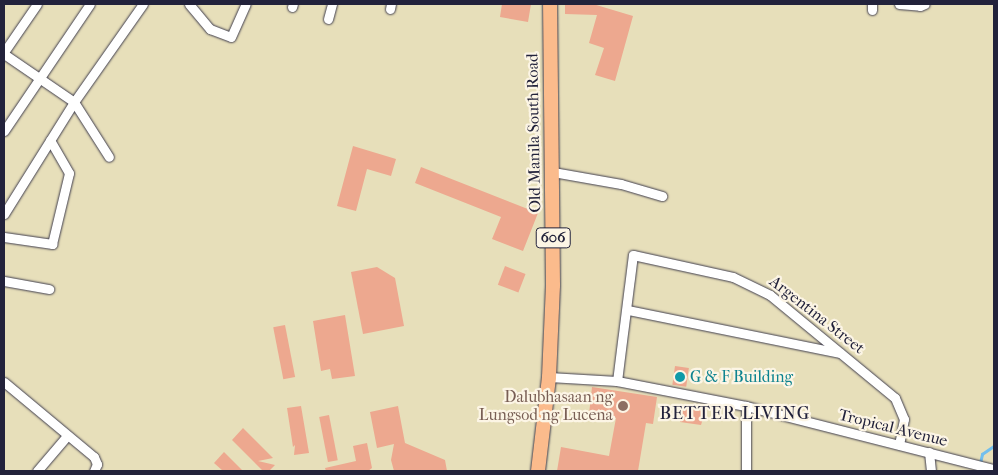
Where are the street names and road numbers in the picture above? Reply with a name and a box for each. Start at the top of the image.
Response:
street label: Old Manila South Road [523,53,545,213]
road number: 606 [536,226,570,250]
street label: Argentina Street [766,272,868,358]
street label: Tropical Avenue [836,405,950,451]

